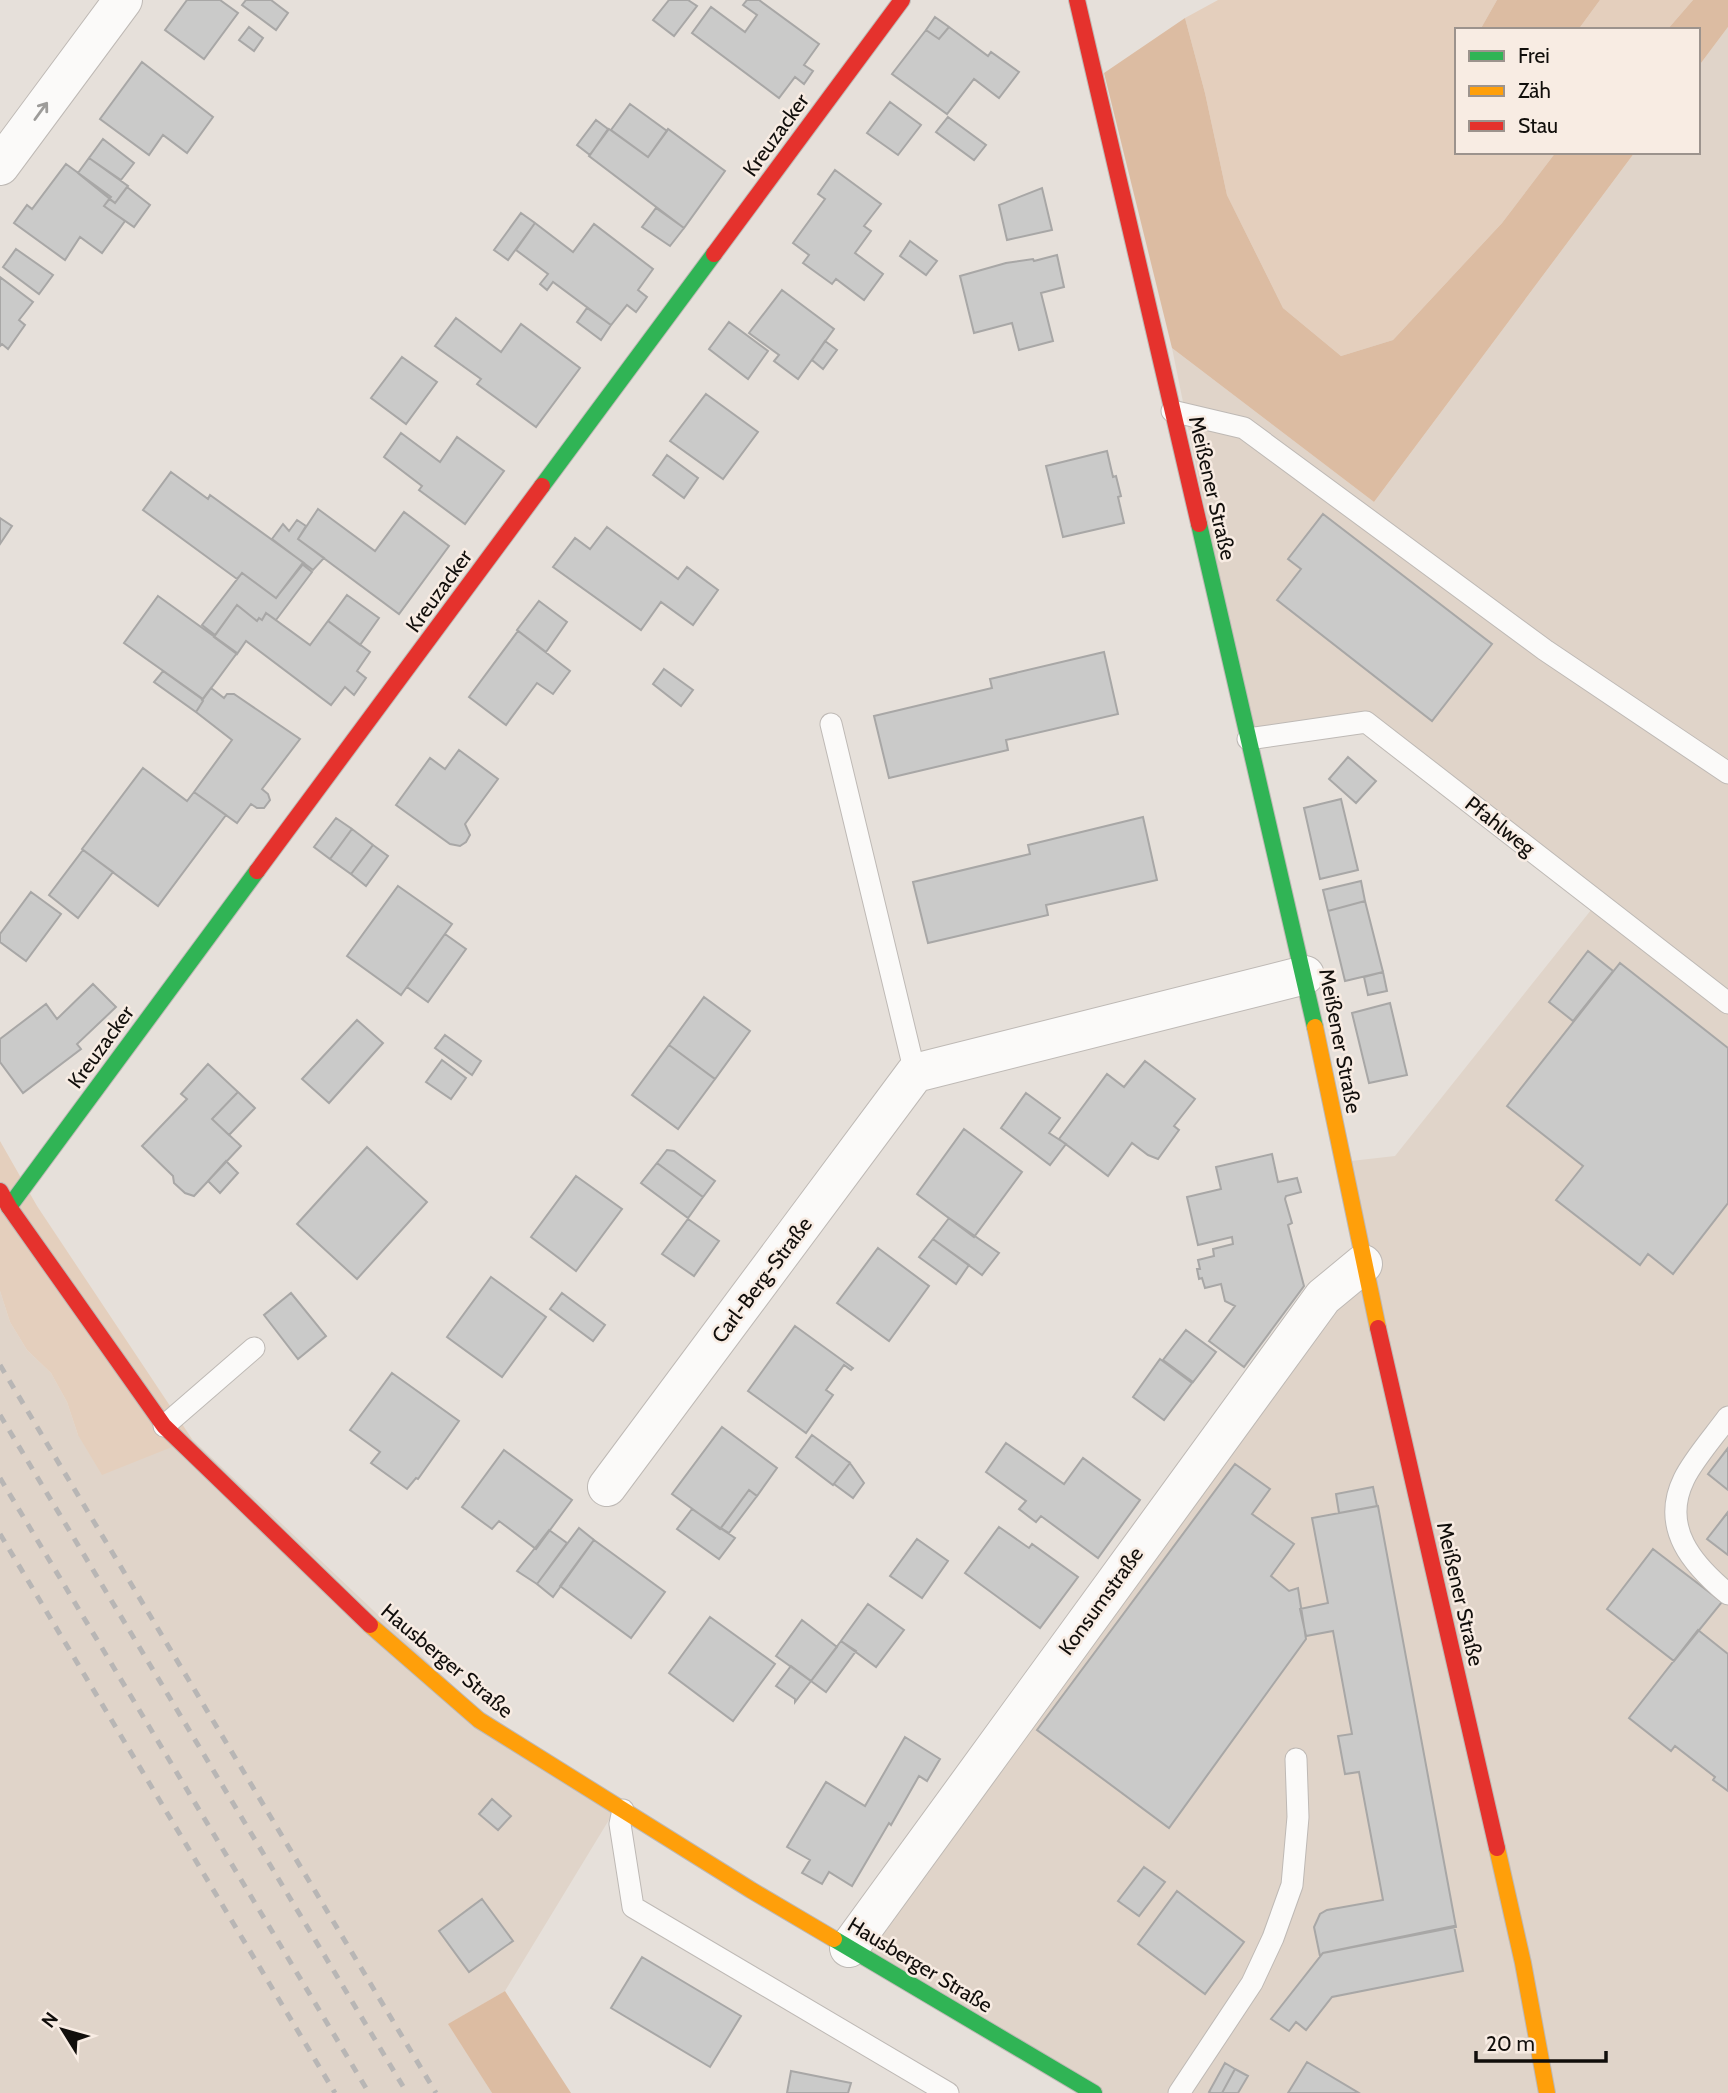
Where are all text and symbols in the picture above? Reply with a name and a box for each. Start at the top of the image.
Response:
legend [1455,28,1700,154]
text: Frei [1518,43,1550,68]
text: Zäh [1518,78,1551,103]
street label: Kreuzacker [737,88,814,181]
one-way arrow [33,103,48,121]
text: Stau [1518,113,1558,138]
street label: Meißener Straße [1184,413,1241,563]
street label: Kreuzacker [400,544,477,637]
street label: Pfahlweg [1460,791,1541,861]
street label: Meißener Straße [1314,966,1367,1116]
street label: Kreuzacker [62,1000,139,1093]
street label: Carl-Berg-Straße [706,1212,817,1347]
street label: Meißener Straße [1432,1519,1489,1669]
street label: Konsumstraße [1053,1542,1148,1660]
street label: Hausberger Straße [376,1598,518,1723]
street label: Hausberger Straße [843,1912,997,2018]
north arrow [28,1995,98,2065]
text: N [37,2008,63,2032]
scale bar [1476,2020,1606,2064]
text: 20 m [1486,2031,1535,2056]

